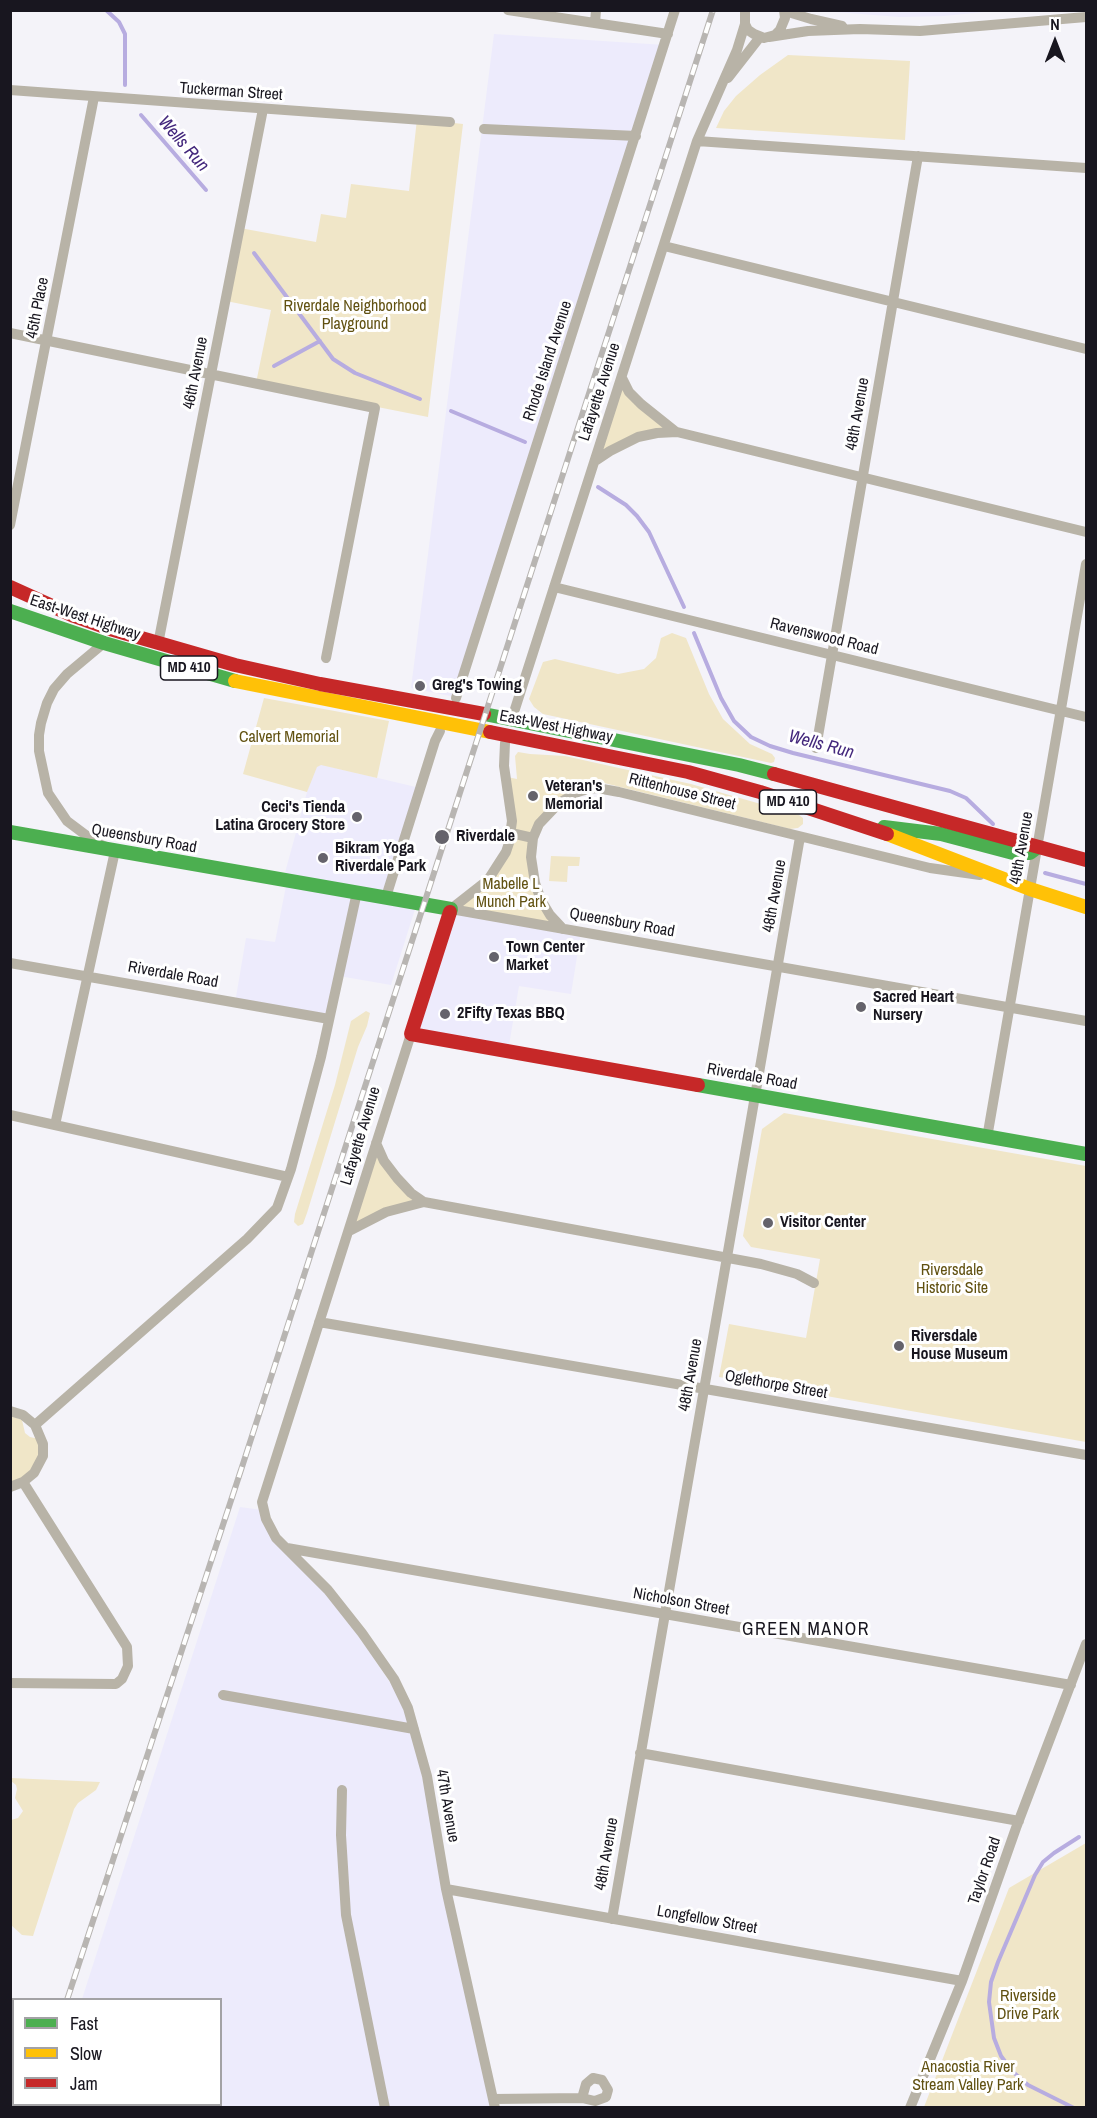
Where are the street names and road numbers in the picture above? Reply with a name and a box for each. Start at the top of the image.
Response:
street label: Tuckerman Street [179,79,283,105]
street label: 45th Place [23,276,53,340]
street label: Rhode Island Avenue [520,298,576,424]
street label: 46th Avenue [180,335,212,411]
street label: Lafayette Avenue [575,341,625,443]
street label: 48th Avenue [842,376,874,452]
street label: East-West Highway [27,591,143,645]
street label: Ravenswood Road [768,614,880,660]
road number: MD 410 [160,656,218,680]
street label: East-West Highway [498,707,614,747]
street label: Rittenhouse Street [627,769,737,815]
road number: MD 410 [760,790,816,814]
street label: 49th Avenue [1006,810,1038,886]
street label: Queensbury Road [90,820,198,858]
street label: 48th Avenue [759,858,791,934]
street label: Queensbury Road [568,904,676,942]
street label: Riverdale Road [126,958,220,992]
street label: Riverdale Road [705,1060,799,1094]
street label: Lafayette Avenue [337,1084,385,1188]
street label: 48th Avenue [675,1337,707,1413]
street label: Oglethorpe Street [723,1367,829,1403]
street label: Nicholson Street [632,1584,730,1620]
street label: 47th Avenue [431,1768,463,1844]
street label: 48th Avenue [591,1816,623,1892]
street label: Taylor Road [964,1835,1006,1907]
street label: Longfellow Street [655,1902,759,1938]

